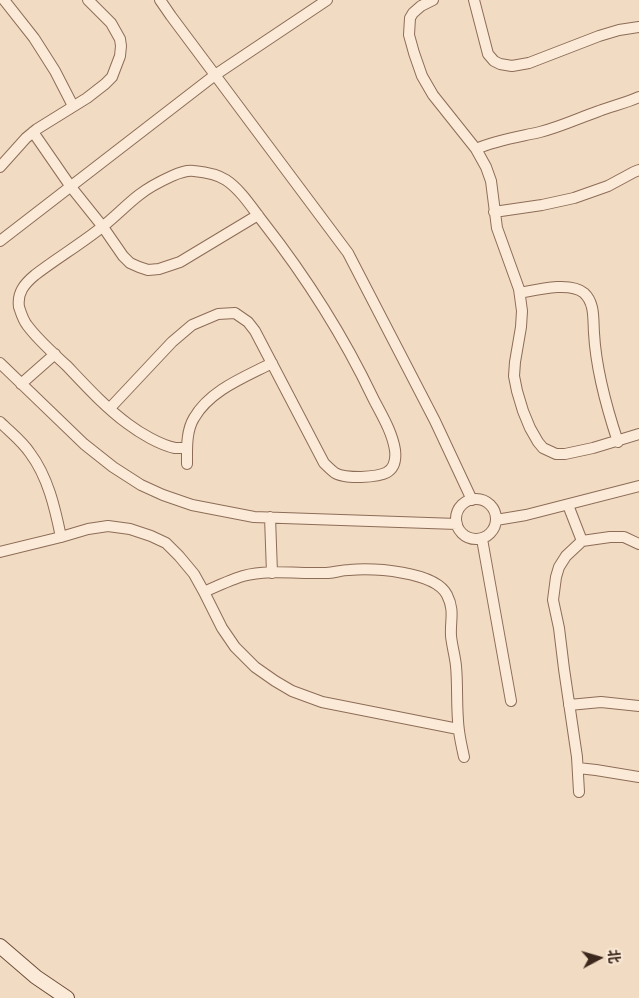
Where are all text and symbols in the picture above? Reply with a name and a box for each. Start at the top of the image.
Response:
north arrow [574,933,624,983]
text: 北 [605,949,623,964]

